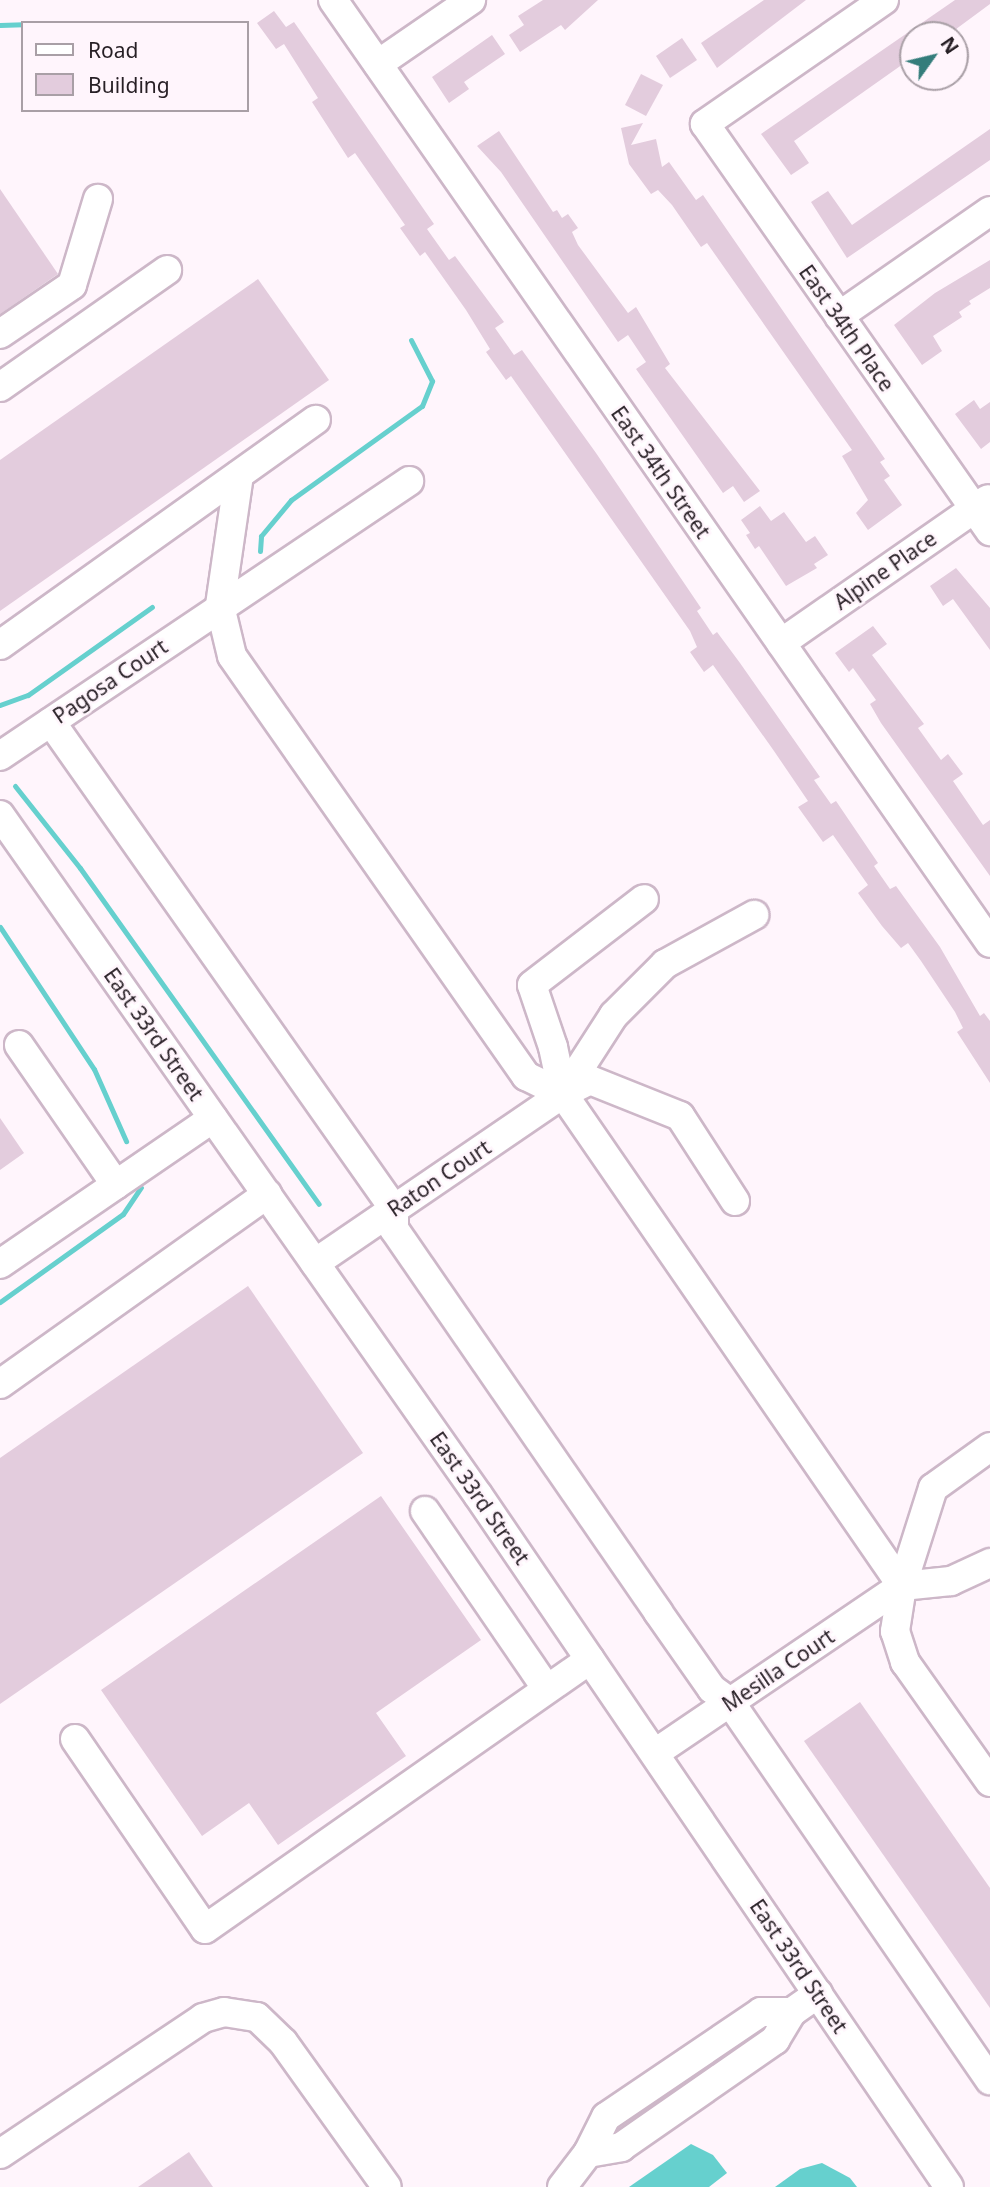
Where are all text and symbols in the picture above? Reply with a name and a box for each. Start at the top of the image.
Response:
legend [21,21,248,112]
north arrow [899,21,969,91]
text: N [935,32,965,59]
text: Road [88,36,138,64]
text: Building [88,71,170,99]
street label: East 34th Place [794,260,900,396]
street label: East 34th Street [606,401,716,543]
street label: Alpine Place [829,525,941,615]
street label: Pagosa Court [48,633,172,729]
street label: East 33rd Street [99,963,209,1105]
street label: Raton Court [383,1134,495,1222]
street label: East 33rd Street [425,1427,535,1569]
street label: Mesilla Court [717,1623,839,1717]
street label: East 33rd Street [745,1894,853,2038]

